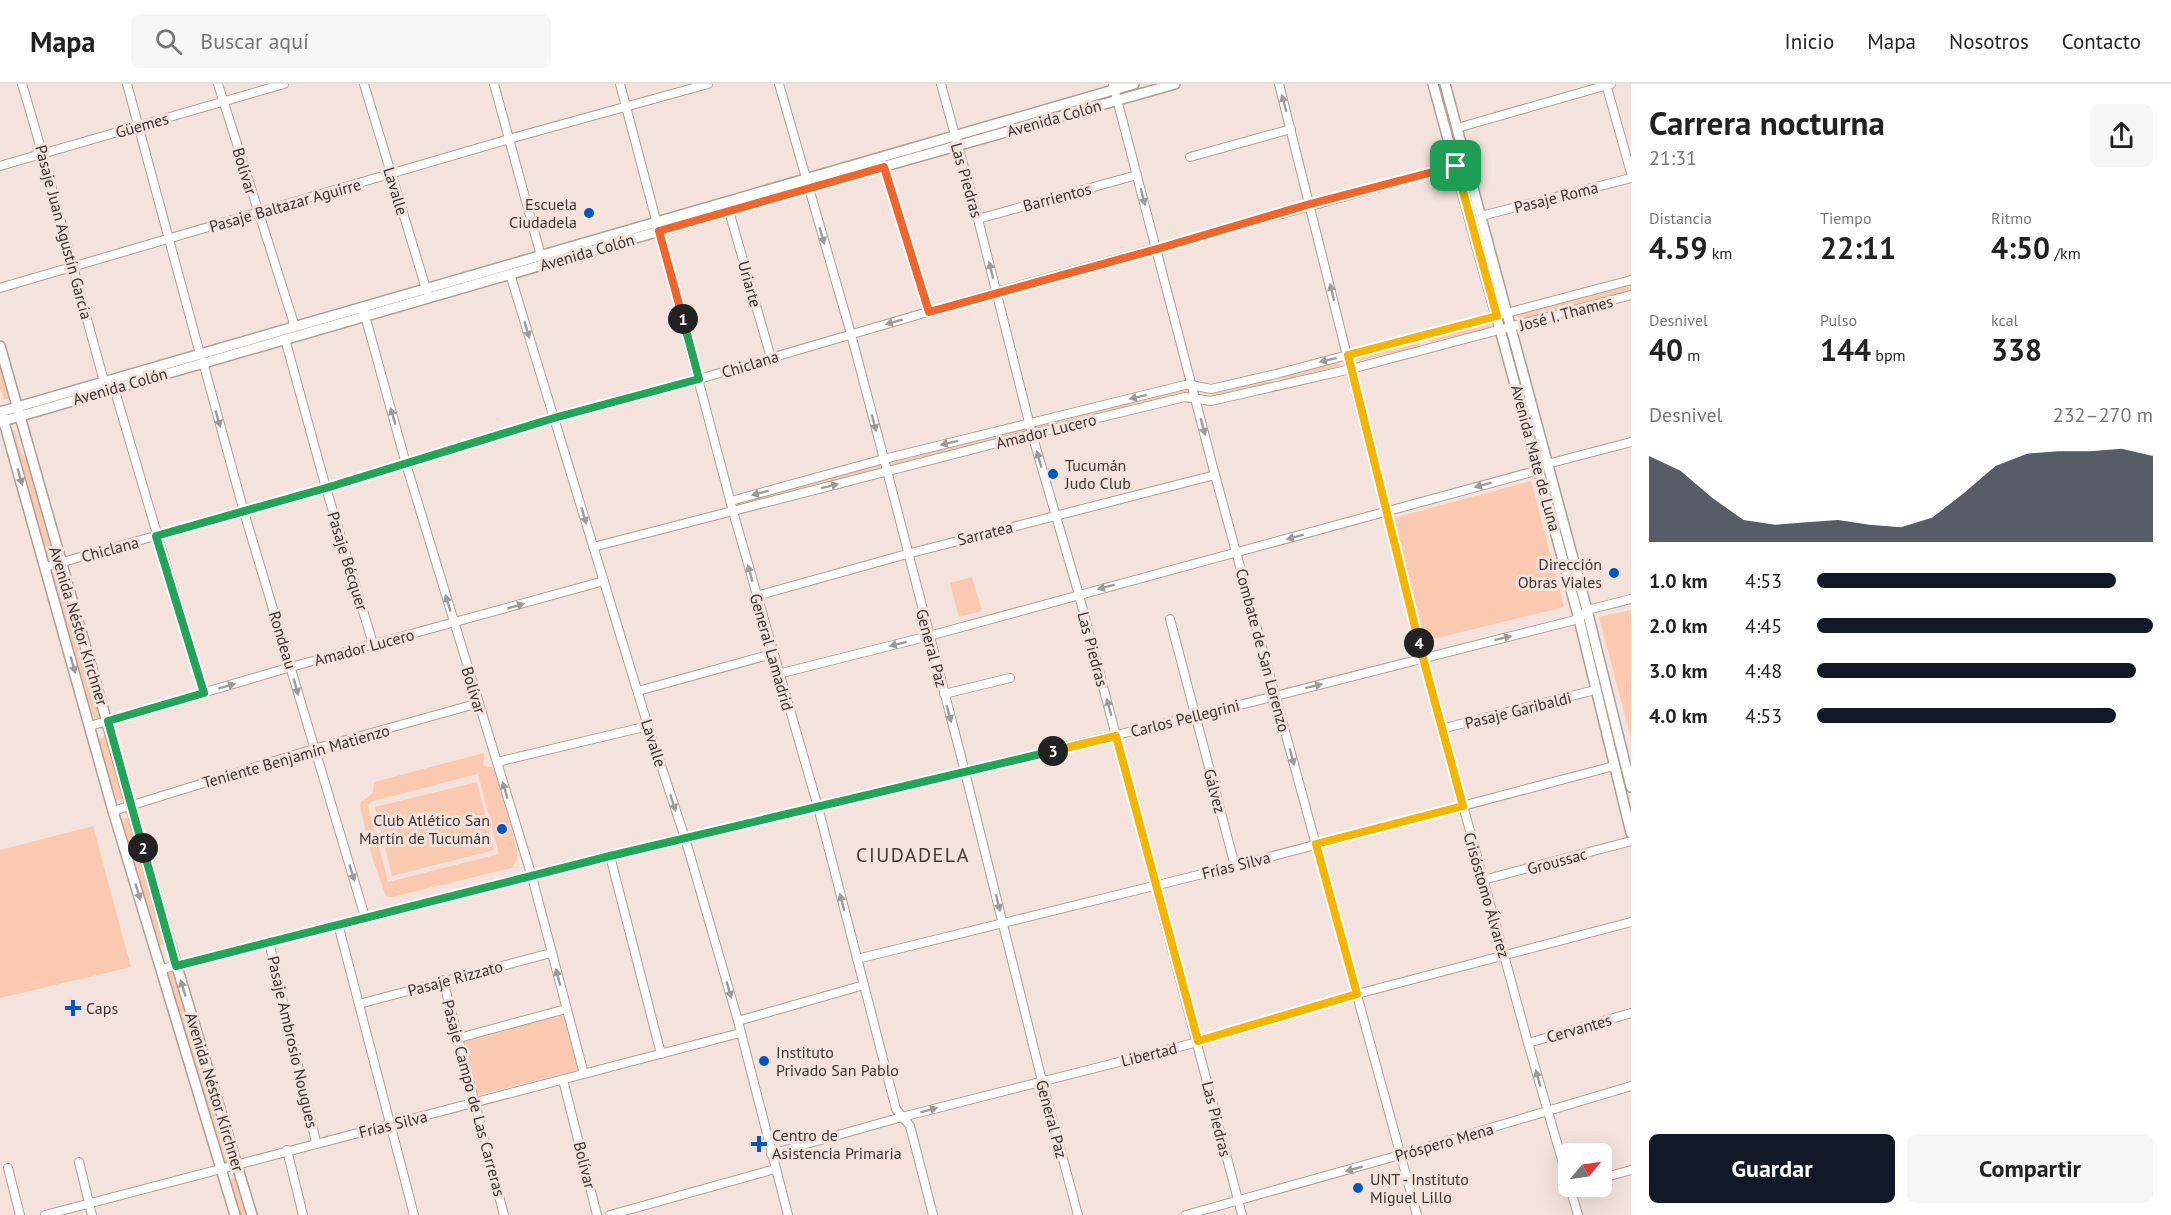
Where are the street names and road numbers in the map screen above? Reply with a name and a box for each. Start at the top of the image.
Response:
street label: Avenida Colón [1004,95,1104,141]
street label: Güemes [113,108,171,142]
street label: Las Piedras [947,140,987,220]
street label: Pasaje Juan Agustín García [31,143,97,321]
street label: Bolívar [228,145,262,197]
street label: Lavalle [379,165,413,217]
street label: Pasaje Baltazar Aguirre [207,174,363,236]
street label: Pasaje Roma [1512,177,1600,217]
street label: Barrientos [1021,178,1094,216]
street label: Avenida Colón [537,229,637,275]
street label: Uriarte [734,258,766,310]
street label: José I. Thames [1516,291,1615,335]
street label: Chiclana [719,346,781,382]
street label: Avenida Colón [70,363,170,409]
street label: Avenida Mate de Luna [1507,383,1565,533]
street label: Amador Lucero [994,409,1098,453]
street label: Pasaje Bécquer [323,509,373,614]
street label: Sarratea [955,516,1015,550]
street label: Chiclana [79,532,141,566]
street label: Avenida Néstor Kirchner [45,544,113,708]
street label: Combate de San Lorenzo [1232,566,1294,734]
street label: General Lamadrid [746,591,798,713]
street label: General Paz [912,606,952,690]
street label: Rondeau [265,609,301,671]
street label: Las Piedras [1073,609,1113,689]
street label: Amador Lucero [312,624,416,670]
street label: Bolívar [457,664,491,716]
street label: Pasaje Garibaldi [1463,687,1573,733]
street label: Carlos Pellegrini [1128,695,1242,741]
street label: Lavalle [637,717,671,769]
street label: Teniente Benjamín Matienzo [200,720,392,792]
street label: Gálvez [1200,767,1230,815]
street label: Crisóstomo Álvarez [1459,830,1515,960]
street label: Groussac [1525,843,1589,879]
street label: Frías Silva [1200,847,1272,883]
street label: Pasaje Ambrosio Nougues [263,954,323,1130]
street label: Pasaje Rizzato [405,956,505,1000]
street label: Pasaje Campo de Las Carreras [438,997,510,1199]
street label: Cervantes [1544,1009,1614,1047]
street label: Avenida Néstor Kirchner [181,1010,249,1174]
street label: Libertad [1119,1037,1179,1071]
street label: General Paz [1032,1077,1072,1161]
street label: Las Piedras [1198,1079,1236,1159]
street label: Frías Silva [357,1106,429,1142]
street label: Próspero Mena [1392,1118,1496,1166]
street label: Bolívar [569,1139,601,1191]

